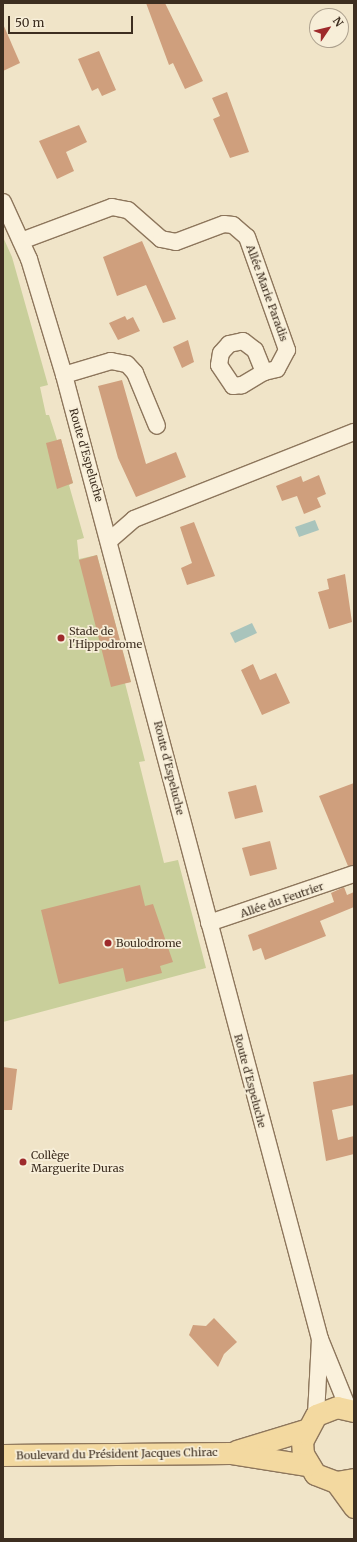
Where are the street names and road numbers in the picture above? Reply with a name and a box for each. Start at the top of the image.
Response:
street label: Allée Marie Paradis [243,243,291,343]
street label: Route d'Espeluche [66,407,106,503]
street label: Route d'Espeluche [151,720,187,816]
street label: Allée du Feutrier [238,880,326,920]
street label: Route d'Espeluche [231,1033,269,1129]
street label: Boulevard du Président Jacques Chirac [16,1446,218,1462]

